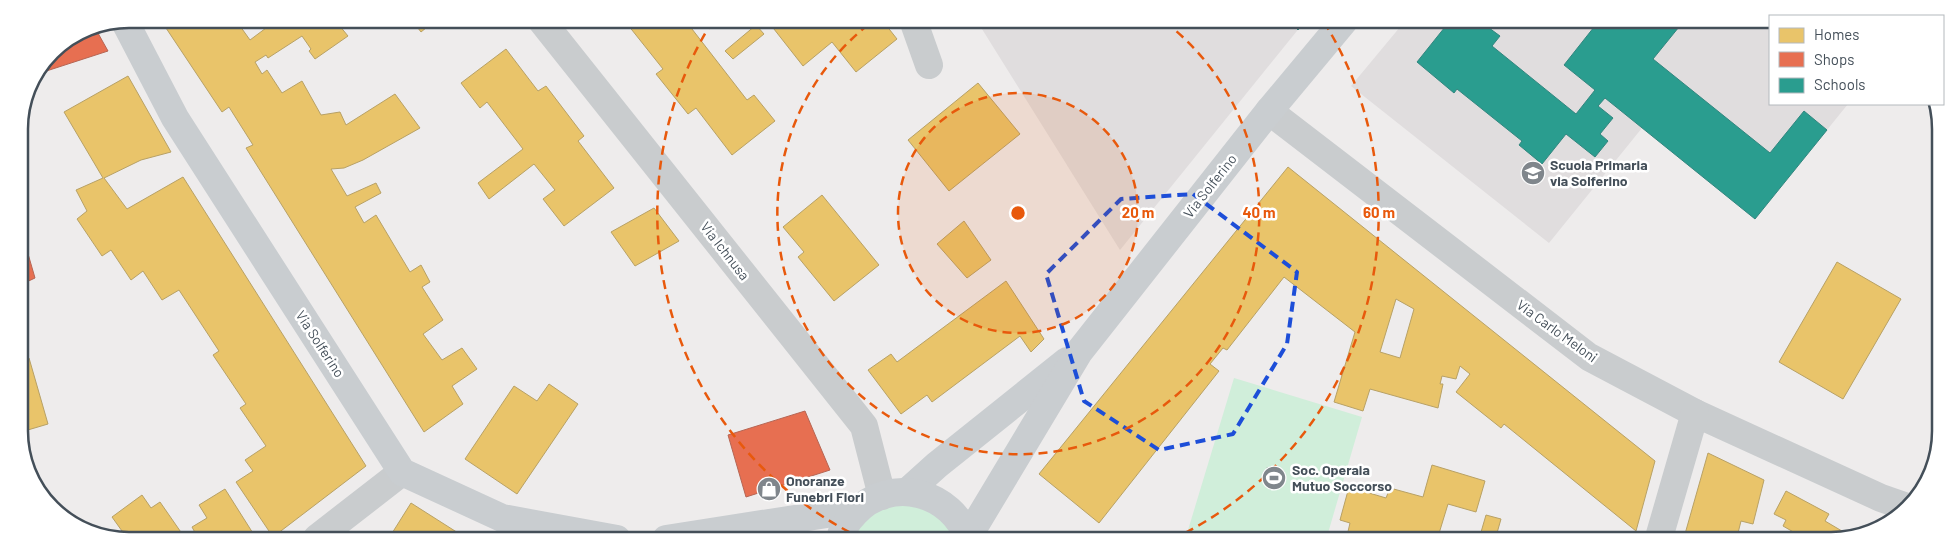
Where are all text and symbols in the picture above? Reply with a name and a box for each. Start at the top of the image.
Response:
legend [1769,15,1944,105]
text: Homes [1814,25,1859,43]
text: Shops [1814,50,1854,68]
text: Schools [1814,75,1866,93]
street label: Via Solferino [1179,150,1240,221]
place label: Scuola Primaria via Solferino [1550,156,1648,189]
school or university icon: Scuola Primaria via Solferino [1520,160,1546,186]
text: 20 m [1122,203,1154,221]
text: 40 m [1242,203,1276,221]
text: 60 m [1363,203,1395,221]
centre of rings [1009,204,1027,222]
street label: Via Ichnusa [697,218,753,283]
street label: Via Carlo Meloni [1514,296,1601,366]
street label: Via Solferino [293,307,348,380]
place label: Soc. Operaia Mutuo Soccorso [1292,461,1392,494]
sports icon: Soc. Operaia Mutuo Soccorso [1261,465,1287,491]
place label: Onoranze Funebri Fiori [786,472,864,505]
shop icon: Onoranze Funebri Fiori [756,476,782,502]

